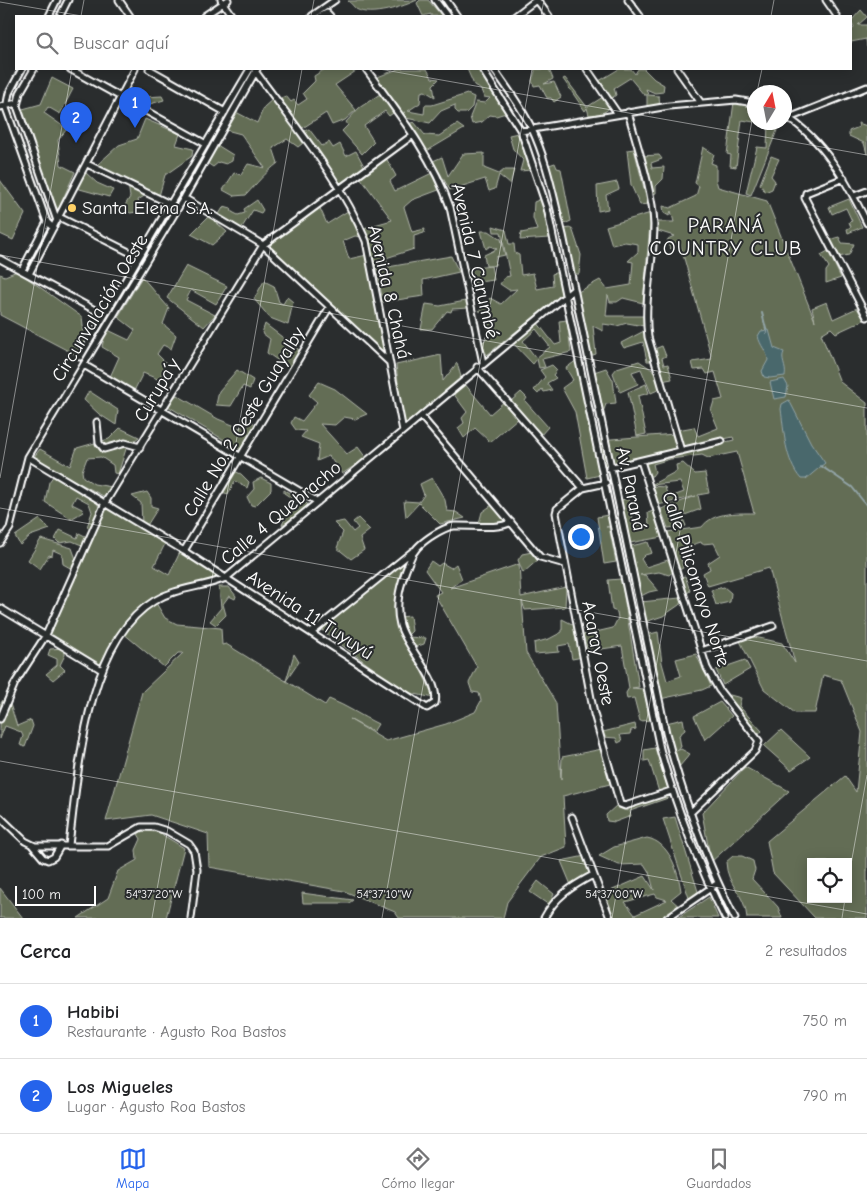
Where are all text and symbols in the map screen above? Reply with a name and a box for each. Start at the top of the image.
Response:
search box [15,15,852,70]
icon: search [33,29,61,57]
text: Buscar aquí [73,32,169,54]
north arrow [747,85,792,130]
pin: 1 [119,87,151,128]
pin: 2 [60,102,92,143]
street label: Avenida 7 Carumbé [446,181,504,341]
place label: Santa Elena S.A. [82,197,213,219]
marker: Santa Elena S.A. [66,202,78,214]
district label: PARANÁ COUNTRY CLUB [650,213,802,260]
street label: Avenida 8 Chahá [363,223,415,361]
street label: Circunvalación Oeste [47,230,153,386]
street label: Calle No. 2 Oeste Guayalby [179,323,310,521]
street label: Curupa´y [129,354,185,426]
street label: Av. Paraná [611,445,651,533]
street label: Calle 4 Quebracho [216,456,346,570]
street label: Calle Pilicomayo Norte [657,489,735,669]
your location [568,524,594,550]
street label: Avenida 11 Tuyuyú [243,566,377,664]
street label: Acaray Oeste [577,599,619,707]
map controls [807,858,852,903]
button: locate [807,858,852,903]
scale bar [15,883,96,906]
text: 100 m [22,886,61,903]
text: 54°37'20"W [126,887,183,901]
text: 54°37'10"W [356,887,412,901]
text: 54°37'00"W [585,887,643,901]
text: Cerca [20,939,71,963]
text: 2 resultados [765,942,847,960]
text: Habibi [67,1001,119,1023]
text: 1 [33,1012,39,1030]
text: 750 m [802,1012,847,1030]
text: Restaurante · Agusto Roa Bastos [67,1023,286,1041]
text: Los Migueles [67,1076,173,1098]
text: 2 [32,1087,40,1105]
text: 790 m [803,1087,847,1105]
text: Lugar · Agusto Roa Bastos [67,1098,245,1116]
tab: Mapa [116,1145,150,1192]
tab: Cómo llegar [381,1145,454,1192]
tab: Guardados [686,1145,751,1192]

